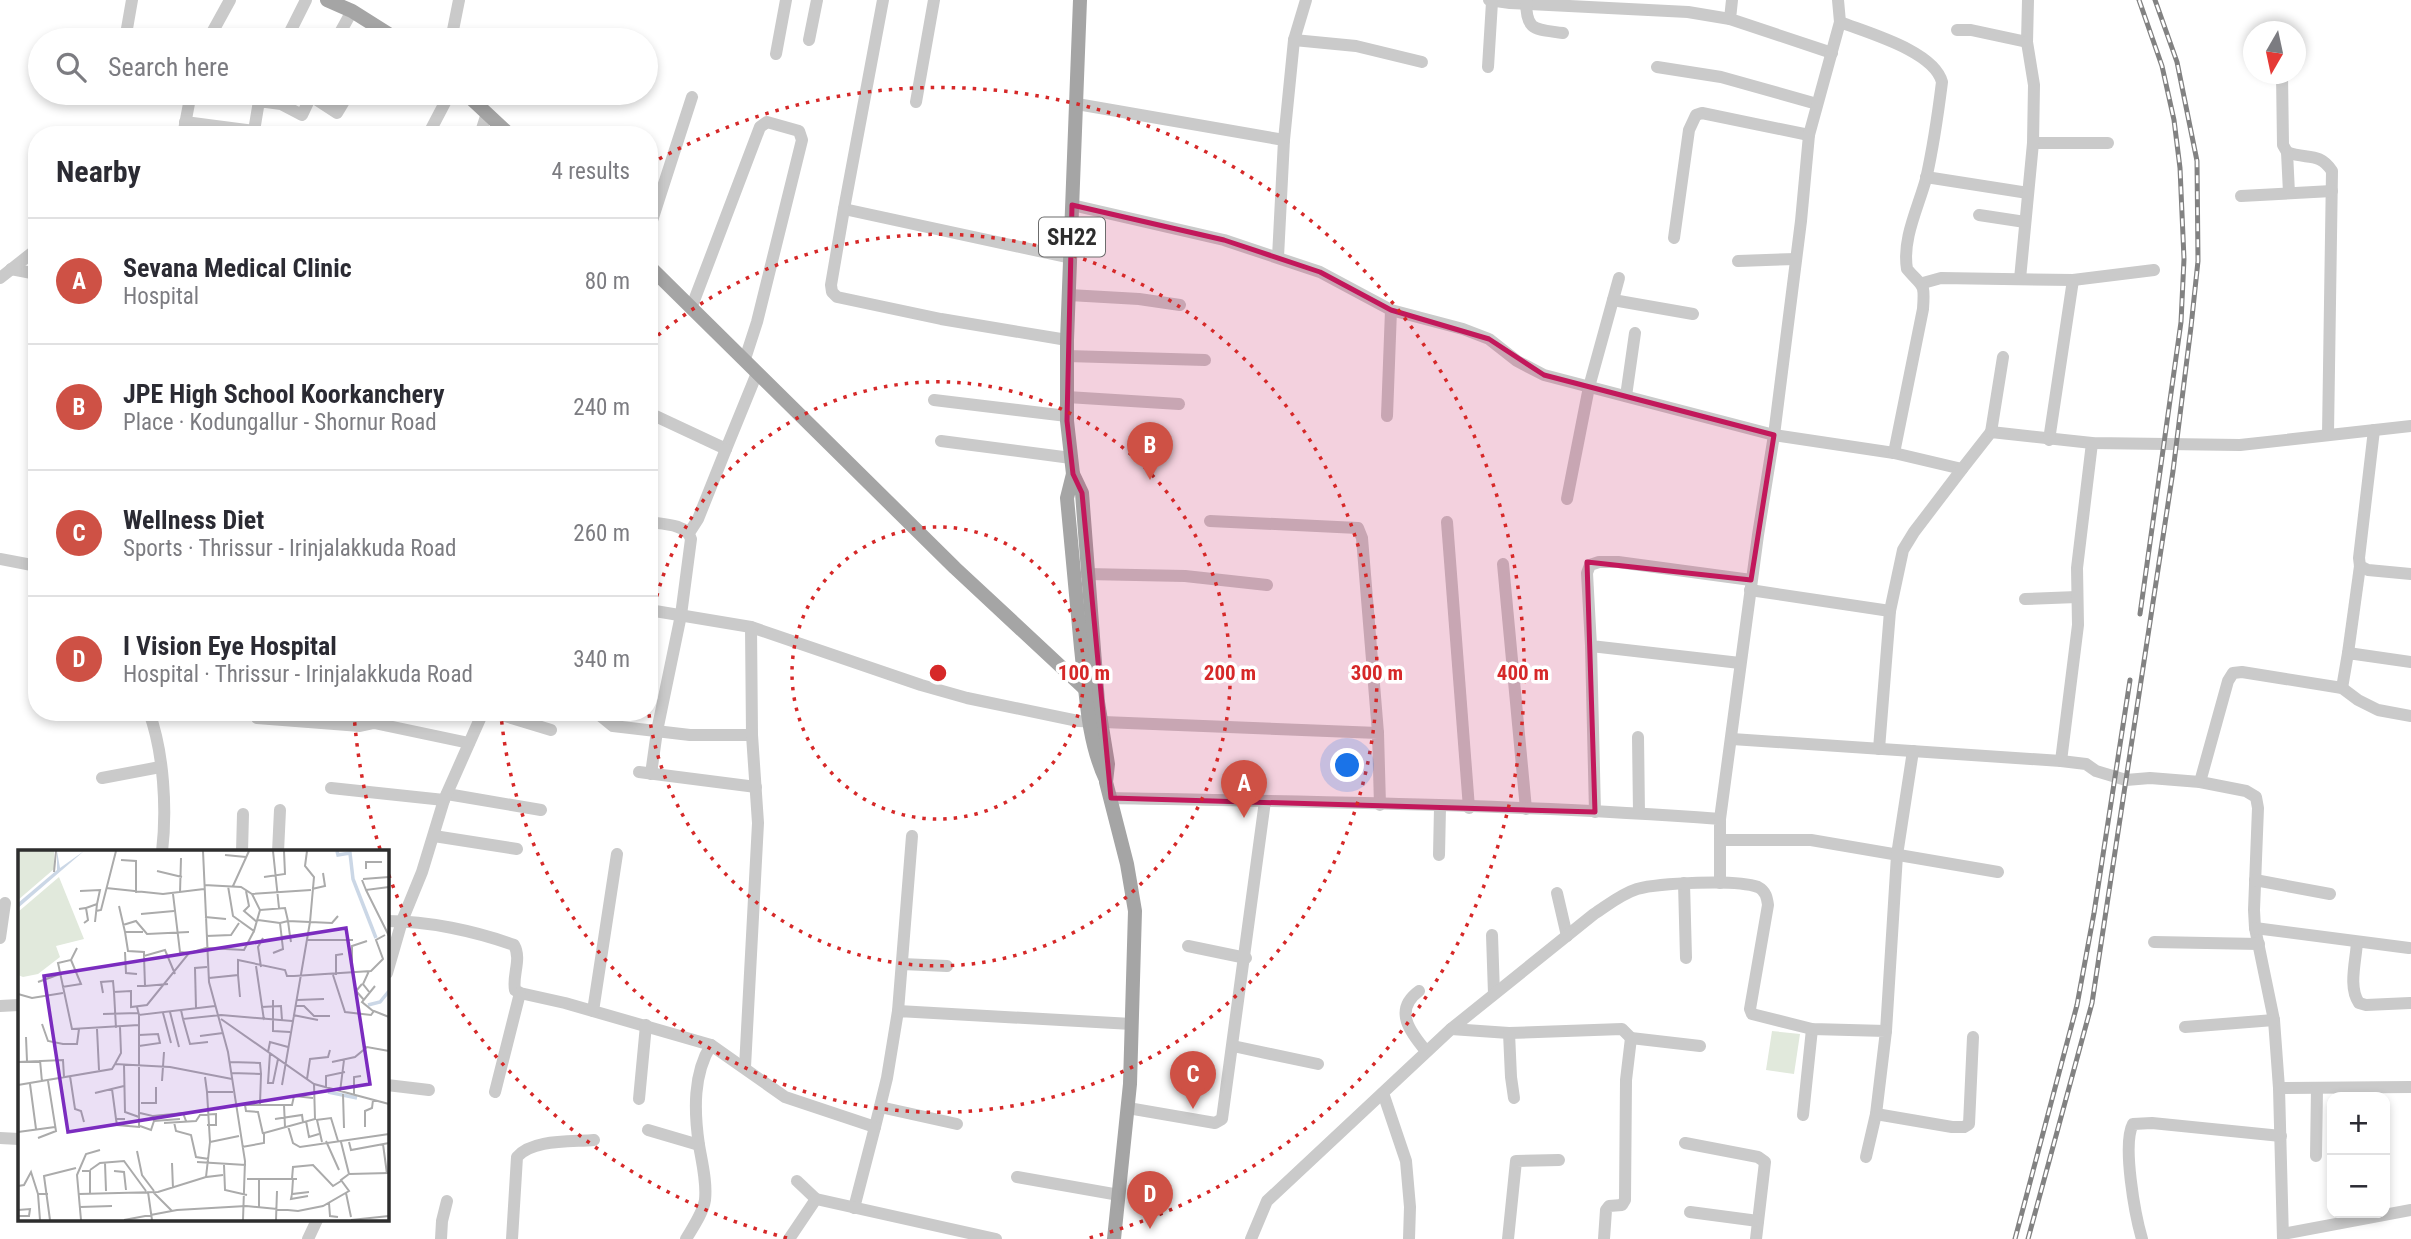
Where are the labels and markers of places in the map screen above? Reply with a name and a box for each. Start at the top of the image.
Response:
pin: B [1127,422,1173,480]
centre of rings [926,661,950,685]
pin: A [1221,760,1267,818]
pin: C [1170,1051,1216,1109]
pin: D [1127,1171,1173,1229]

